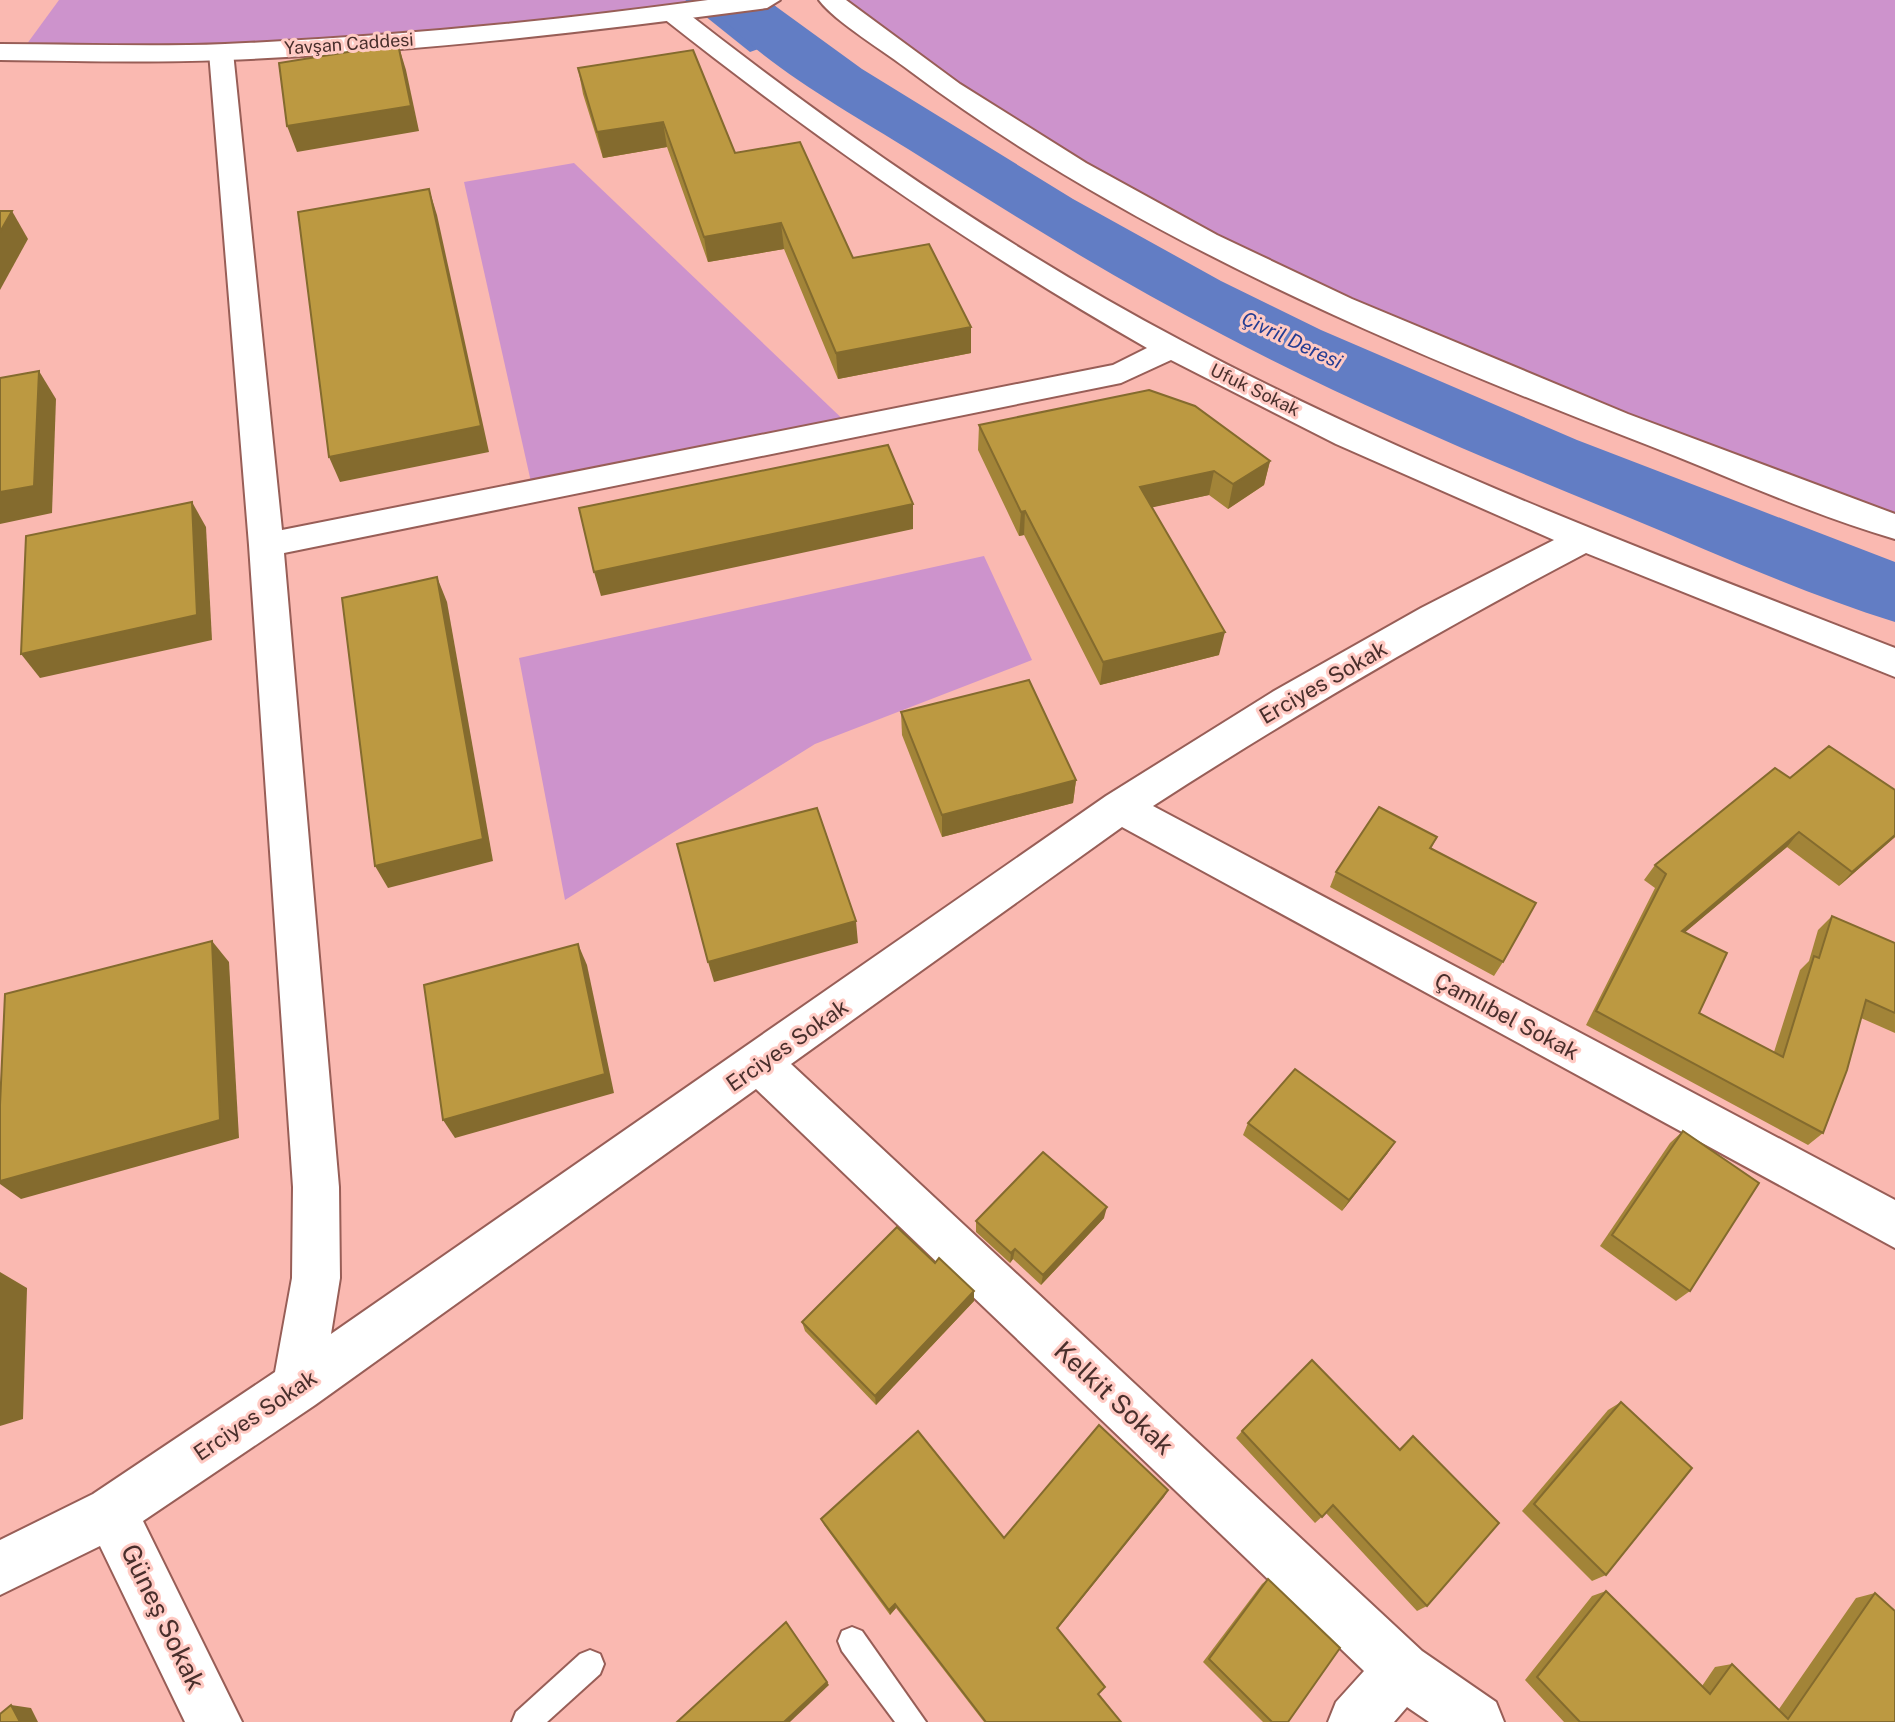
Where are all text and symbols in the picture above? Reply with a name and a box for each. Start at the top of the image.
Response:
street label: Yavşan Caddesi [284,29,414,58]
water label: Çivril Deresi [1238,306,1346,374]
street label: Ufuk Sokak [1207,359,1303,420]
street label: Erciyes Sokak [1255,635,1391,729]
street label: Çamlıbel Sokak [1430,967,1584,1065]
street label: Erciyes Sokak [721,993,853,1097]
street label: Kelkit Sokak [1048,1334,1181,1461]
street label: Erciyes Sokak [188,1364,322,1466]
street label: Güneş Sokak [115,1539,212,1695]

